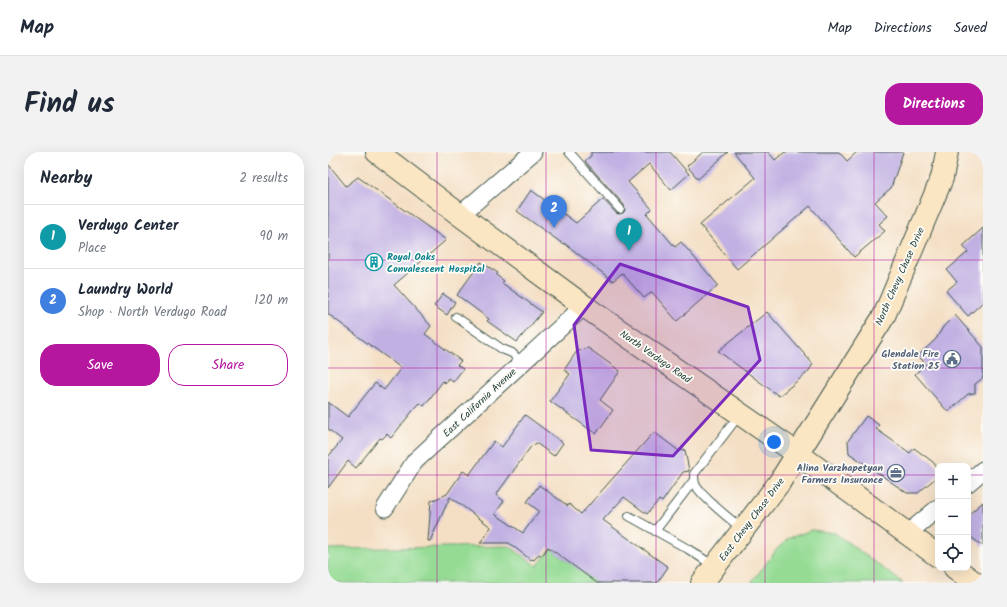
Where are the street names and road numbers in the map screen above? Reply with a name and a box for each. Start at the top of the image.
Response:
street label: North Chevy Chase Drive [871,224,929,328]
street label: North Verdugo Road [616,326,695,388]
street label: East California Avenue [439,364,520,441]
street label: East Chevy Chase Drive [715,474,789,565]

